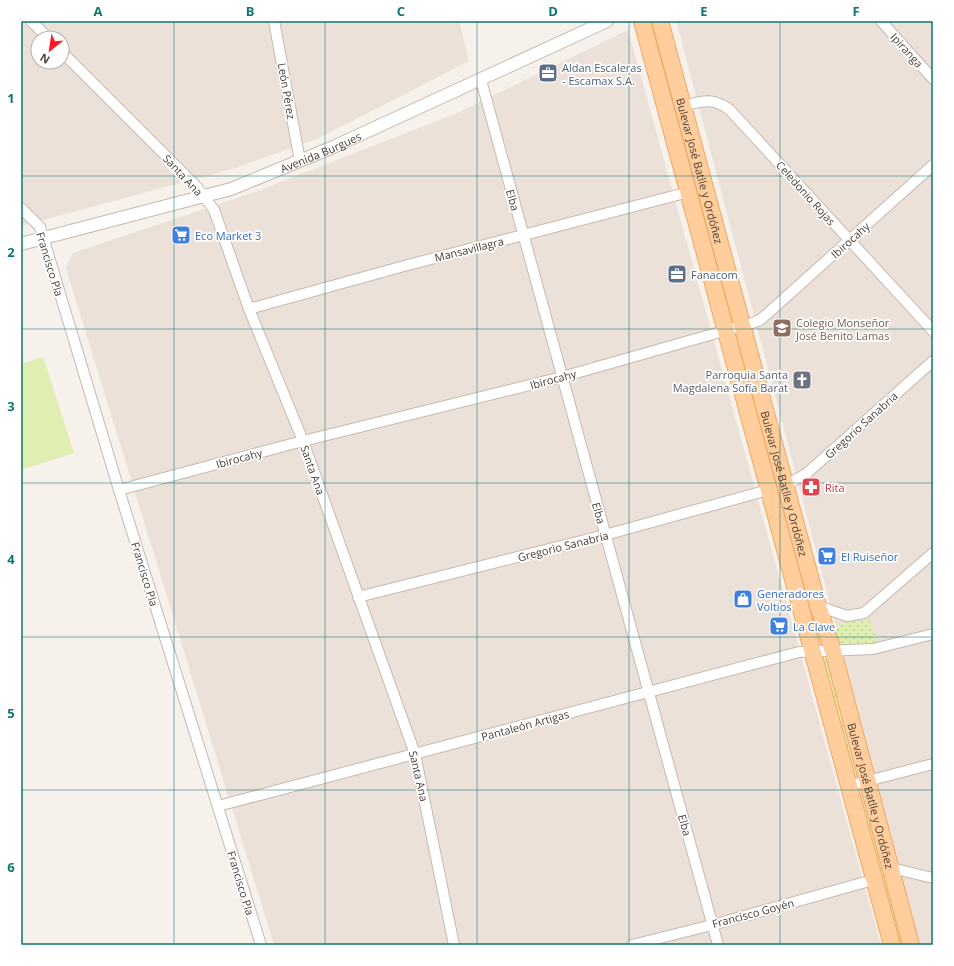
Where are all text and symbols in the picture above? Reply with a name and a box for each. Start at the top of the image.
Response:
text: A [94,2,103,20]
text: B [246,2,255,20]
text: C [397,2,405,20]
text: D [548,2,558,20]
text: E [700,2,708,20]
text: F [852,2,860,20]
street label: Ipiranga [887,29,927,71]
north arrow [30,30,70,70]
text: N [37,50,52,68]
place label: Aldan Escaleras - Escamax S.A. [562,60,642,88]
street label: León Pérez [275,62,299,120]
office icon: Aldan Escaleras - Escamax S.A. [537,62,559,84]
text: 1 [7,89,15,107]
street label: Bulevar José Batlle y Ordóñez [674,96,727,245]
street label: Avenida Burgues [278,128,363,176]
street label: Santa Ana [160,151,206,199]
street label: Celedonio Rojas [773,158,839,228]
street label: Elba [503,188,523,212]
street label: Ibirocahy [827,218,873,261]
supermarket icon: Eco Market 3 [170,224,192,246]
place label: Eco Market 3 [195,228,261,243]
street label: Francisco Pla [33,230,67,298]
street label: Mansavillagra [433,233,505,265]
text: 2 [7,243,15,261]
office icon: Fanacom [666,263,688,285]
place label: Fanacom [691,267,738,282]
place label: Colegio Monseñor José Benito Lamas [795,315,890,343]
school or university icon: Colegio Monseñor José Benito Lamas [771,317,793,339]
street label: Ibirocahy [528,366,578,392]
place label: Parroquia Santa Magdalena Sofía Barat [673,367,788,395]
church icon: Parroquia Santa Magdalena Sofía Barat [791,369,813,391]
street label: Gregorio Sanabria [821,388,901,462]
text: 3 [7,397,15,415]
street label: Bulevar José Batlle y Ordóñez [758,409,812,558]
street label: Santa Ana [298,443,328,497]
street label: Ibirocahy [214,445,264,471]
pharmacy icon: Rita [800,476,822,498]
place label: Rita [825,480,845,495]
street label: Elba [589,501,609,525]
street label: Gregorio Sanabria [516,527,610,565]
street label: Francisco Pla [128,540,162,608]
supermarket icon: El Ruiseñor [816,545,838,567]
place label: El Ruiseñor [841,549,899,564]
text: 4 [7,550,15,568]
place label: Generadores Voltios [757,586,824,614]
shop icon: Generadores Voltios [732,588,754,610]
supermarket icon: La Clave [768,615,790,637]
place label: La Clave [793,619,835,634]
text: 5 [7,704,15,722]
street label: Pantaleón Artigas [480,706,570,744]
street label: Bulevar José Batlle y Ordóñez [845,721,898,870]
street label: Santa Ana [406,749,432,803]
street label: Elba [675,813,695,837]
street label: Francisco Pla [224,849,258,917]
text: 6 [7,858,15,876]
street label: Francisco Goyén [710,895,796,931]

